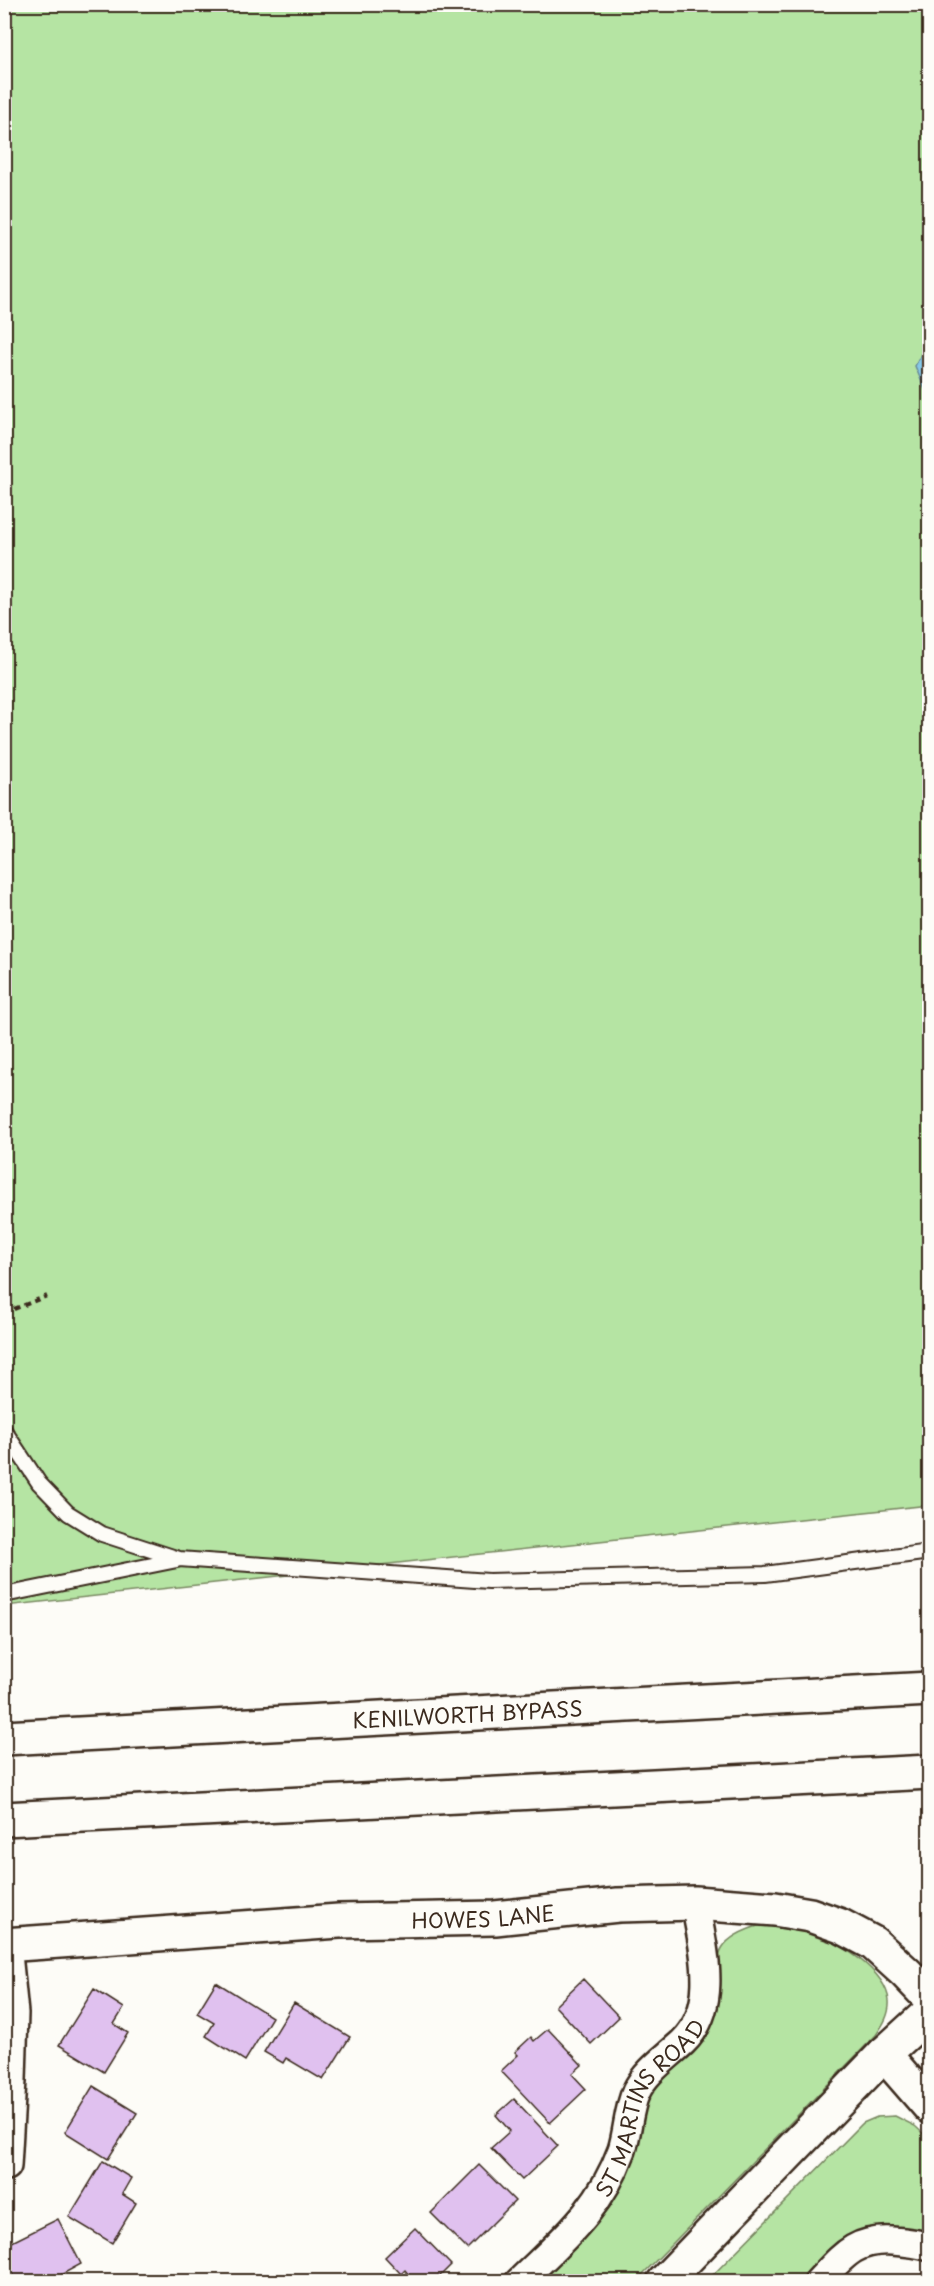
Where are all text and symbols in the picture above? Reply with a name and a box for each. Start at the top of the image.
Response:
street label: KENILWORTH BYPASS [351,1691,583,1736]
street label: HOWES LANE [411,1896,556,1936]
street label: ST MARTINS ROAD [586,2013,712,2203]

